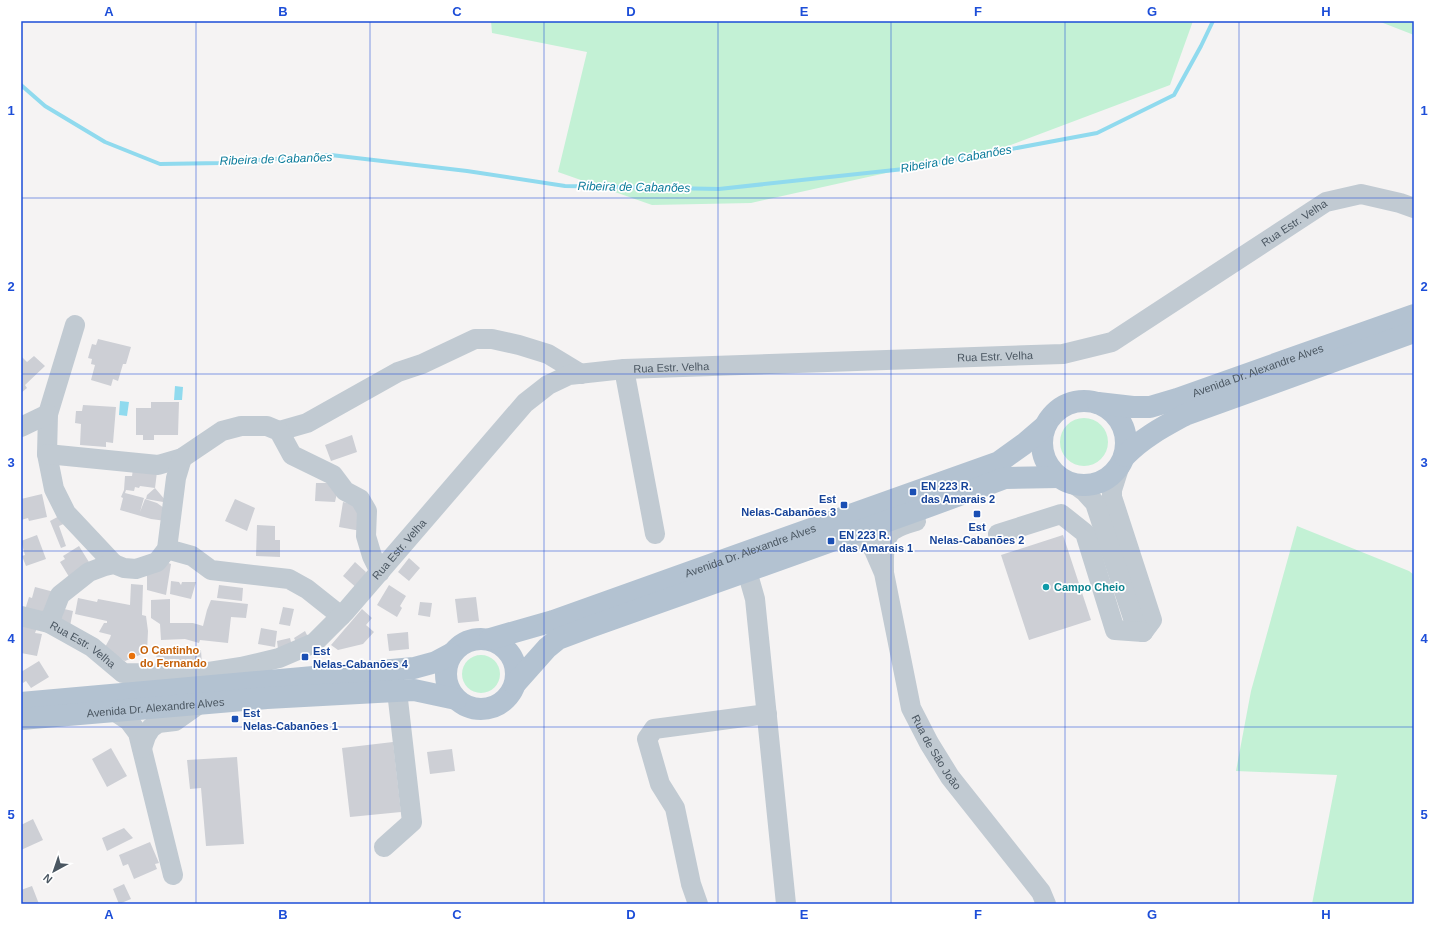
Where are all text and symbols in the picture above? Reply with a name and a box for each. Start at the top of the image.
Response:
text: A [104,4,114,19]
text: B [278,4,288,19]
text: C [452,4,462,19]
text: D [626,4,636,19]
text: E [800,4,809,19]
text: F [974,4,982,19]
text: G [1147,4,1157,19]
text: H [1321,4,1331,19]
text: 1 [7,103,15,118]
text: 1 [1420,103,1428,118]
water label: Ribeira de Cabanões [899,142,1013,176]
water label: Ribeira de Cabanões [219,150,333,168]
water label: Ribeira de Cabanões [578,179,690,195]
street label: Rua Estr. Velha [1259,197,1330,249]
text: 2 [7,279,15,294]
text: 2 [1420,279,1428,294]
street label: Avenida Dr. Alexandre Alves [1191,342,1325,399]
street label: Rua Estr. Velha [957,349,1034,364]
street label: Rua Estr. Velha [633,360,710,375]
text: 3 [7,455,15,470]
text: 3 [1420,455,1428,470]
place label: EN 223 R. das Amarais 2 [921,480,995,505]
marker: EN 223 R. das Amarais 2 [908,487,918,497]
place label: Est Nelas-Cabanões 3 [741,493,836,518]
marker: Est Nelas-Cabanões 3 [839,500,849,510]
marker: Est Nelas-Cabanões 2 [972,509,982,519]
street label: Rua Estr. Velha [370,516,429,582]
place label: Est Nelas-Cabanões 2 [930,521,1024,546]
street label: Avenida Dr. Alexandre Alves [683,522,818,580]
place label: EN 223 R. das Amarais 1 [839,529,913,554]
marker: EN 223 R. das Amarais 1 [826,536,836,546]
place label: Campo Cheio [1054,581,1125,593]
marker: Campo Cheio [1041,582,1051,592]
street label: Rua Estr. Velha [48,619,119,671]
text: 4 [7,631,15,646]
text: 4 [1420,631,1428,646]
place label: O Cantinho do Fernando [140,644,207,669]
place label: Est Nelas-Cabanões 4 [313,645,409,670]
marker: O Cantinho do Fernando [127,651,137,661]
marker: Est Nelas-Cabanões 4 [300,652,310,662]
street label: Avenida Dr. Alexandre Alves [86,696,225,719]
place label: Est Nelas-Cabanões 1 [243,707,338,732]
street label: Rua de São João [910,713,964,792]
marker: Est Nelas-Cabanões 1 [230,714,240,724]
text: 5 [7,807,15,822]
text: 5 [1420,807,1428,822]
north arrow [34,851,74,891]
text: N [41,871,54,886]
text: A [104,907,114,922]
text: B [278,907,288,922]
text: C [452,907,462,922]
text: D [626,907,636,922]
text: E [800,907,809,922]
text: F [974,907,982,922]
text: G [1147,907,1157,922]
text: H [1321,907,1331,922]

